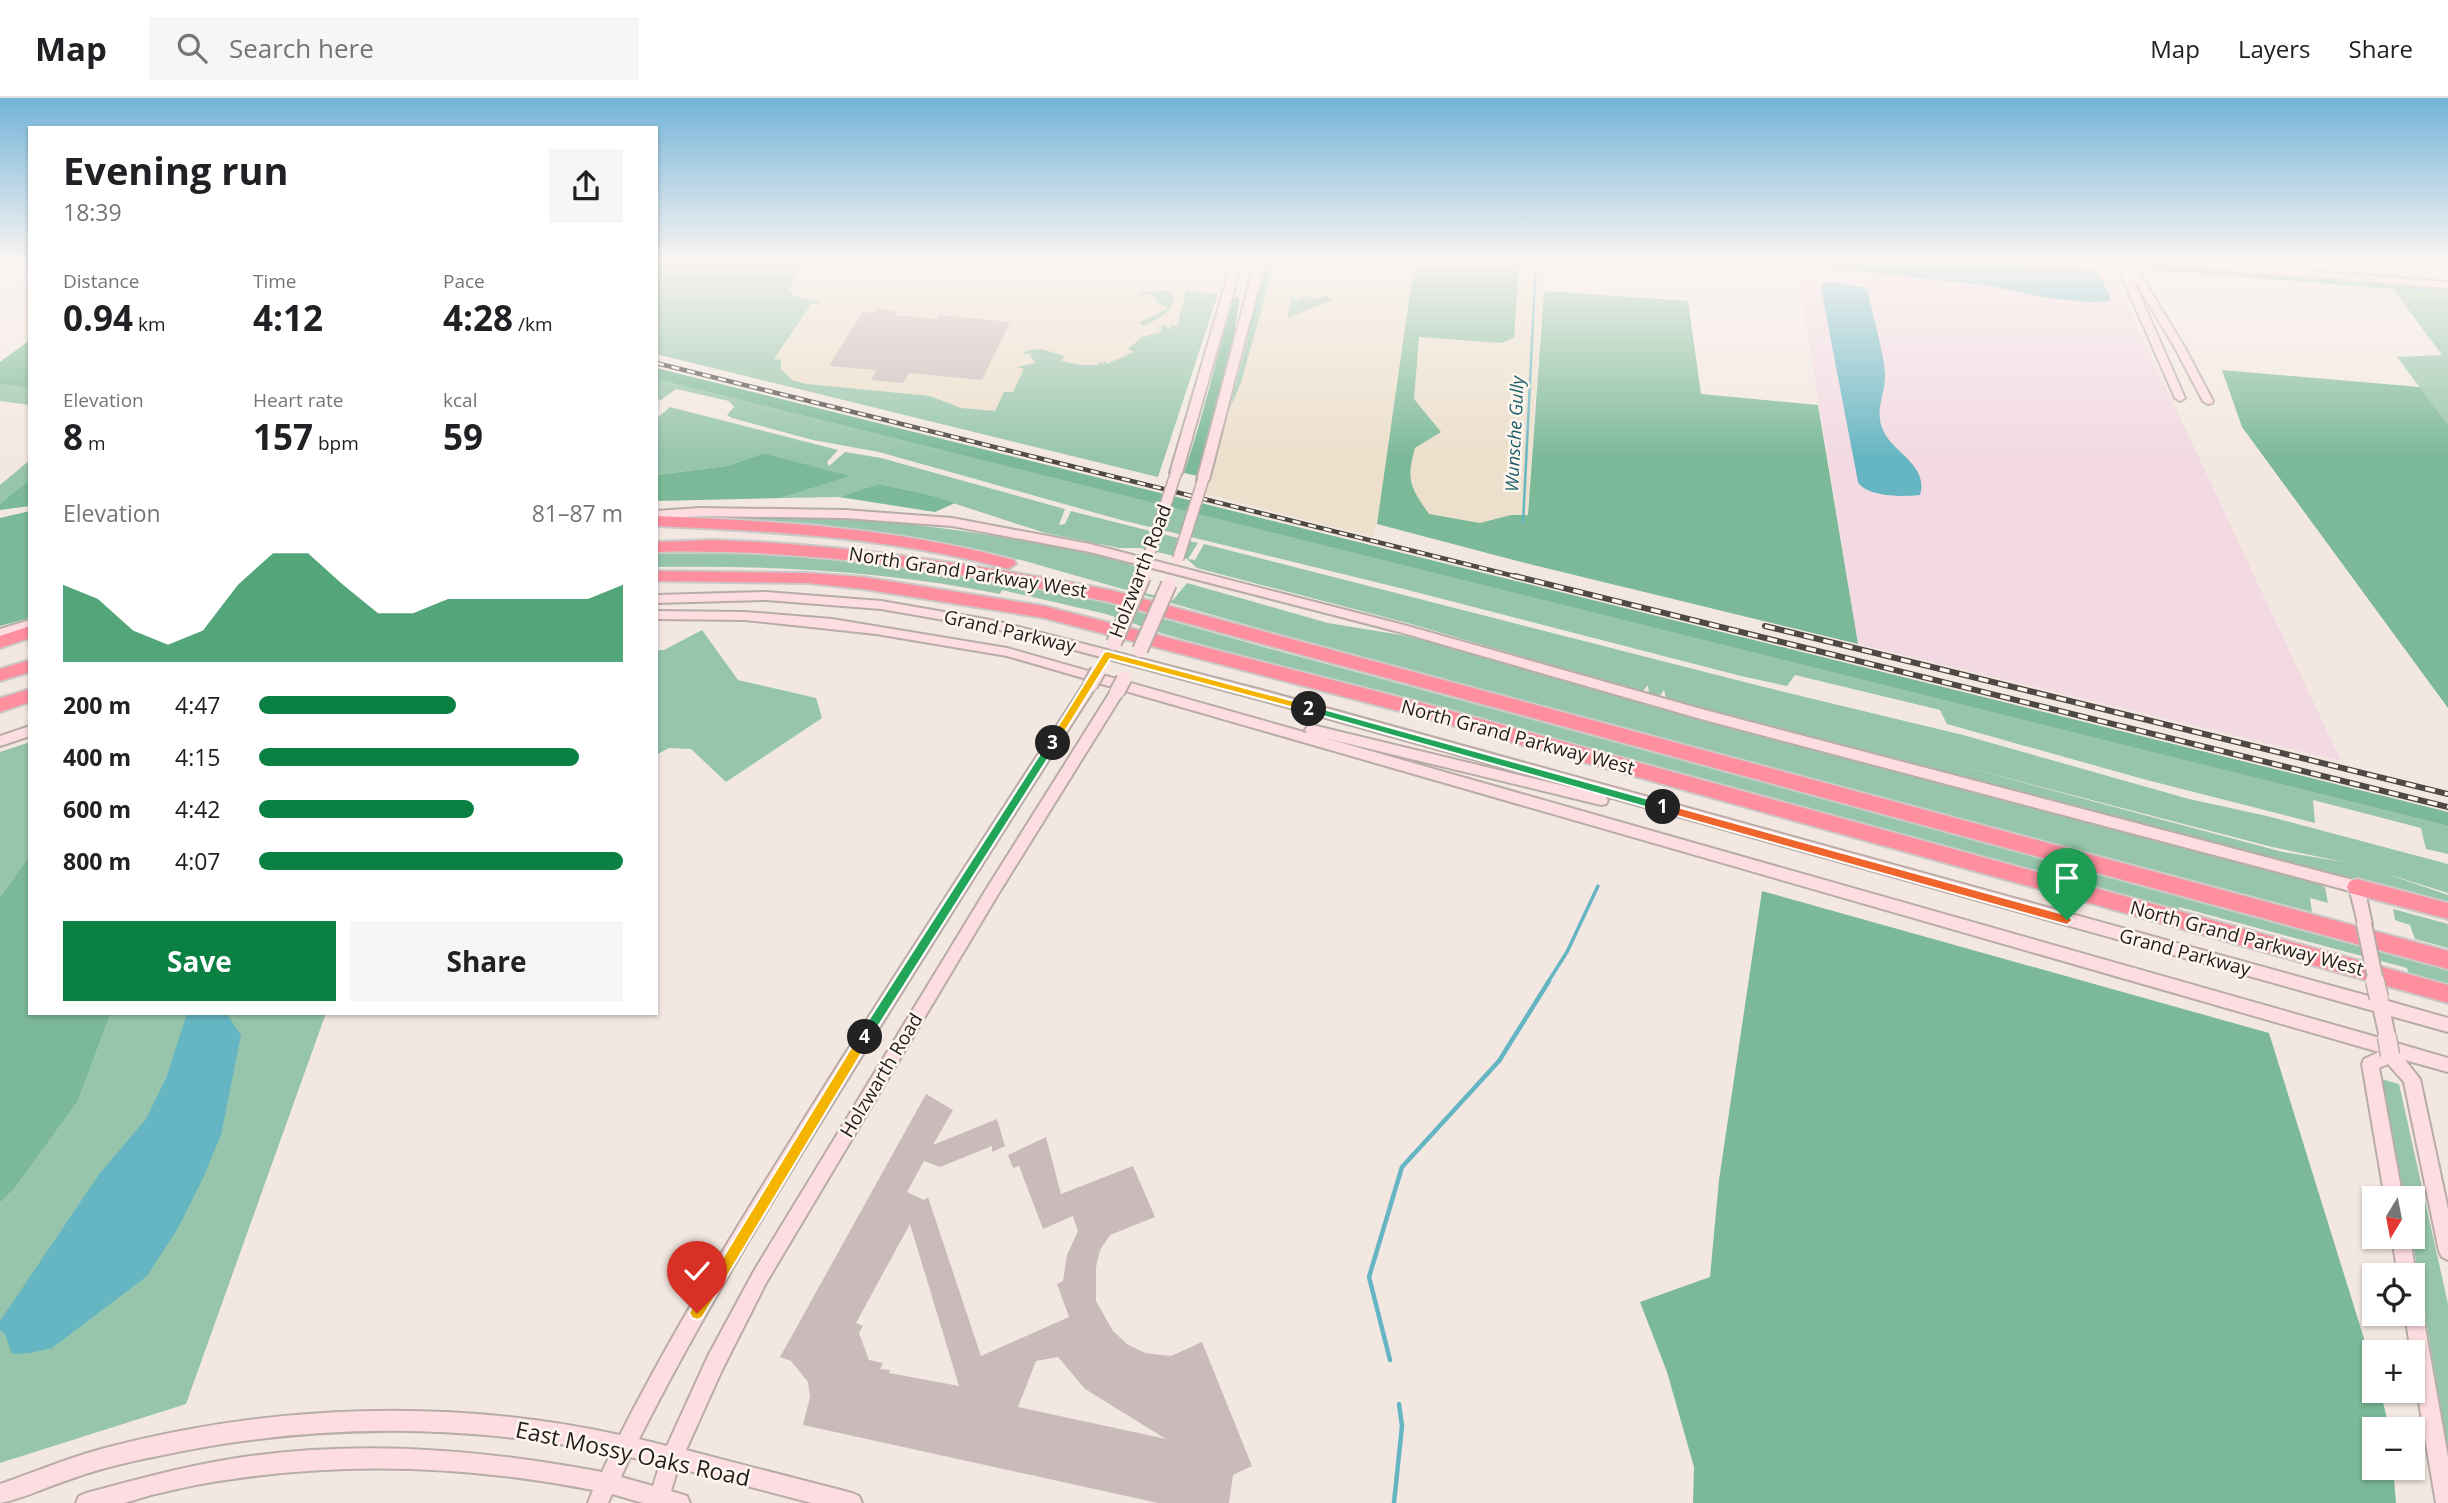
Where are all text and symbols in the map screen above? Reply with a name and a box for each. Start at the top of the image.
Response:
search box [149,17,639,80]
text: Map [35,26,107,71]
icon: search [173,29,211,67]
text: Search here [229,30,374,66]
text: Map [2150,32,2200,65]
text: Layers [2238,32,2311,65]
text: Share [2349,32,2413,65]
text: Evening run [63,144,288,196]
button: share [549,149,623,223]
text: 18:39 [63,196,122,228]
text: Distance [63,268,139,294]
text: Time [253,268,297,294]
text: Pace [443,268,485,294]
text: 0.94 [63,294,133,341]
text: 4:12 [253,294,323,341]
text: 4:28 [443,294,513,341]
text: km [133,311,166,337]
text: /km [513,311,553,337]
water label: Wunsche Gully [1499,374,1529,493]
text: Elevation [63,387,144,413]
text: Heart rate [253,387,343,413]
text: kcal [443,387,477,413]
text: 8 [63,413,83,460]
text: 157 [253,413,313,460]
text: 59 [443,413,483,460]
text: m [83,430,106,456]
text: bpm [313,430,359,456]
text: Elevation [63,497,161,529]
text: 81–87 m [532,497,623,529]
street label: Holzwarth Road [1103,501,1177,641]
street label: North Grand Parkway West [847,540,1089,604]
street label: Grand Parkway [941,603,1079,659]
text: 200 m [63,689,131,721]
text: 4:47 [175,689,221,721]
pin: 2 [1292,692,1326,726]
street label: North Grand Parkway West [1398,693,1638,781]
text: 2 [1303,695,1314,721]
pin: 3 [1036,726,1070,760]
text: 3 [1047,729,1058,755]
text: 400 m [63,741,131,773]
text: 4:15 [175,741,221,773]
pin: 1 [1646,790,1680,824]
text: 600 m [63,793,131,825]
text: 4:42 [175,793,221,825]
text: 1 [1657,793,1668,819]
text: 800 m [63,845,131,877]
text: 4:07 [175,845,221,877]
pin [2037,848,2097,920]
icon: arrive [2048,859,2086,897]
street label: North Grand Parkway West [2128,896,2366,980]
button: Save [63,921,336,1001]
button: Share [350,921,623,1001]
street label: Grand Parkway [2117,924,2253,980]
street label: Holzwarth Road [834,1008,928,1142]
pin: 4 [848,1020,882,1054]
text: 4 [859,1023,870,1049]
north arrow [2362,1186,2426,1250]
map controls [2362,1186,2425,1480]
pin [667,1241,727,1313]
icon: check [678,1252,716,1290]
button: locate [2362,1263,2425,1326]
button: + [2362,1340,2425,1403]
street label: East Mossy Oaks Road [513,1412,753,1494]
button: − [2362,1417,2425,1480]

